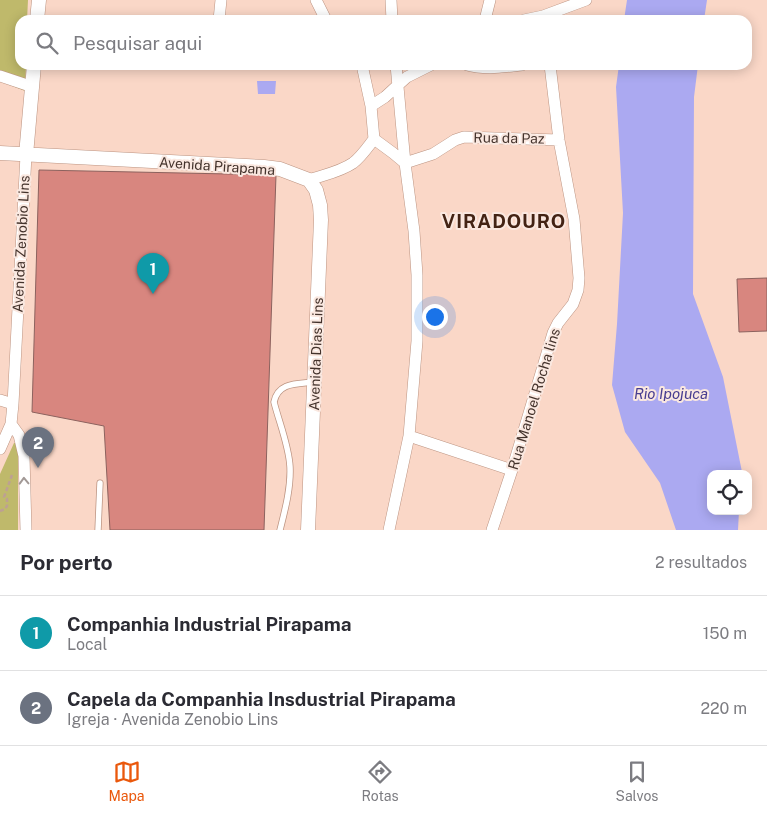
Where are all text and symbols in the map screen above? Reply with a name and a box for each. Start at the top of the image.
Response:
search box [15,15,752,70]
icon: search [33,29,61,57]
text: Pesquisar aqui [73,32,202,54]
street label: Rua da Paz [473,129,545,147]
street label: Avenida Pirapama [158,154,276,178]
street label: Avenida Zenobio Lins [9,175,33,313]
district label: VIRADOURO [442,210,566,232]
pin: 1 [137,253,169,294]
street label: Avenida Dias Lins [306,297,326,411]
your location [422,304,448,330]
street label: Rua Manoel Rocha lins [505,326,563,472]
water label: Rio Ipojuca [634,385,708,402]
pin: 2 [22,427,54,468]
map controls [707,470,752,515]
button: locate [707,470,752,515]
one-way arrow [19,477,30,485]
text: Por perto [20,550,113,575]
text: 2 resultados [655,553,747,572]
text: Companhia Industrial Pirapama [67,613,351,635]
text: 1 [33,624,39,643]
text: 150 m [703,624,747,643]
text: Local [67,635,107,654]
text: Capela da Companhia Insdustrial Pirapama [67,688,456,710]
text: 2 [31,699,41,718]
text: 220 m [700,699,747,718]
text: Igreja · Avenida Zenobio Lins [67,710,278,729]
tab: Mapa [108,758,145,804]
tab: Rotas [362,758,399,804]
tab: Salvos [616,758,658,804]

